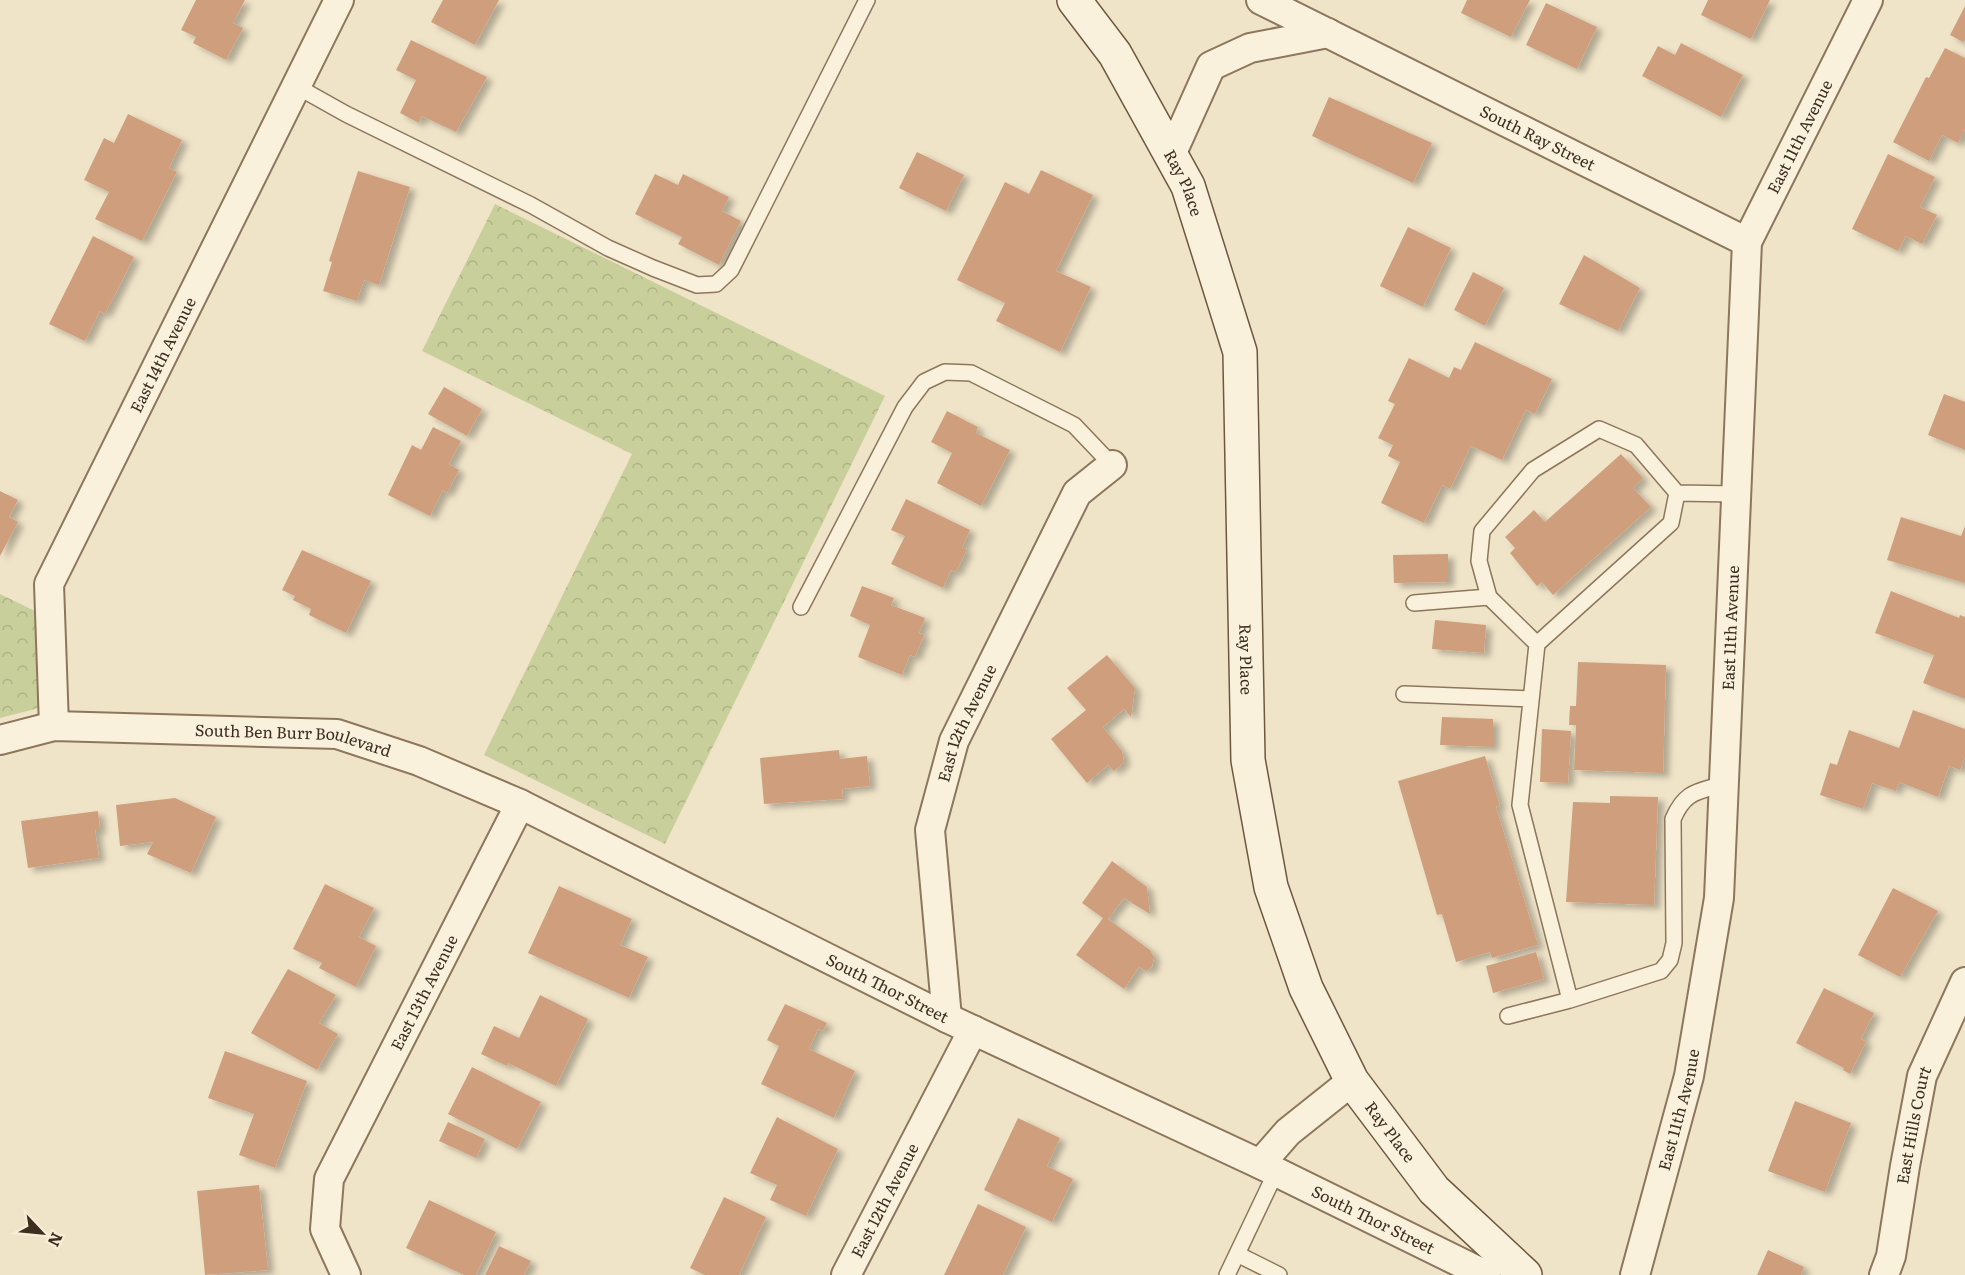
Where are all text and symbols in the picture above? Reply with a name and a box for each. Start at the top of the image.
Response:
street label: East 11th Avenue [1760,75,1837,198]
street label: South Ray Street [1476,98,1600,176]
street label: Ray Place [1159,144,1210,219]
street label: East 14th Avenue [123,292,201,416]
street label: East 11th Avenue [1715,565,1744,691]
street label: Ray Place [1234,623,1260,695]
street label: East 12th Avenue [930,660,1001,785]
street label: South Ben Burr Boulevard [195,717,395,762]
street label: East 13th Avenue [384,930,463,1054]
street label: South Thor Street [822,946,954,1028]
street label: East 11th Avenue [1651,1047,1704,1173]
street label: East Hills Court [1889,1061,1936,1186]
street label: Ray Place [1360,1096,1422,1167]
street label: East 12th Avenue [844,1138,924,1262]
street label: South Thor Street [1308,1178,1440,1259]
north arrow [12,1203,72,1263]
text: N [43,1229,70,1251]

